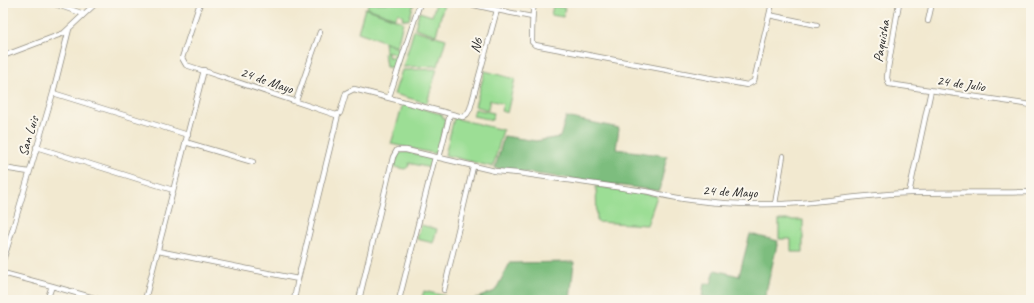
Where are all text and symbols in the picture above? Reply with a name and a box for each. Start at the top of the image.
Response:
street label: Paquisha [869,18,894,63]
street label: N6 [466,35,487,55]
street label: 24 de Mayo [238,64,297,98]
street label: 24 de Julio [936,72,987,95]
street label: San Luis [14,113,43,158]
street label: 24 de Mayo [702,182,759,201]

